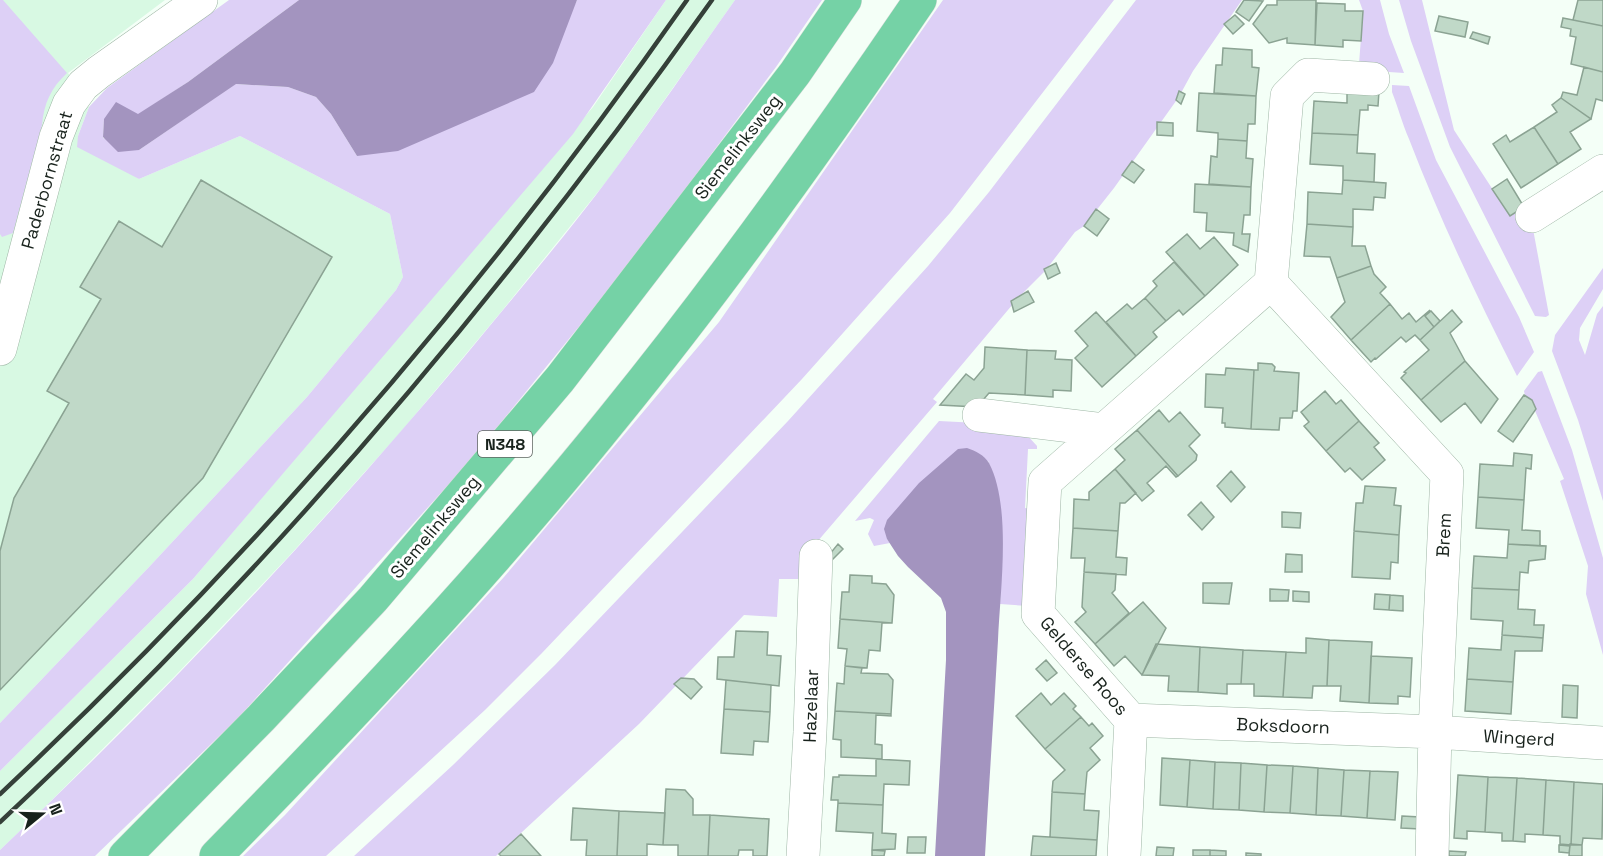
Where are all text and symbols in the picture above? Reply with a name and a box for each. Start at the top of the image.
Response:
street label: Siemelinksweg [689,89,786,204]
street label: Paderbornstraat [16,108,77,252]
road number: N348 [478,431,532,457]
street label: Siemelinksweg [385,471,484,583]
street label: Brem [1431,512,1456,558]
street label: Gelderse Roos [1035,611,1134,720]
street label: Hazelaar [798,669,823,743]
street label: Boksdoorn [1236,712,1330,739]
street label: Wingerd [1483,724,1555,751]
north arrow [12,784,72,844]
text: N [44,801,67,818]

